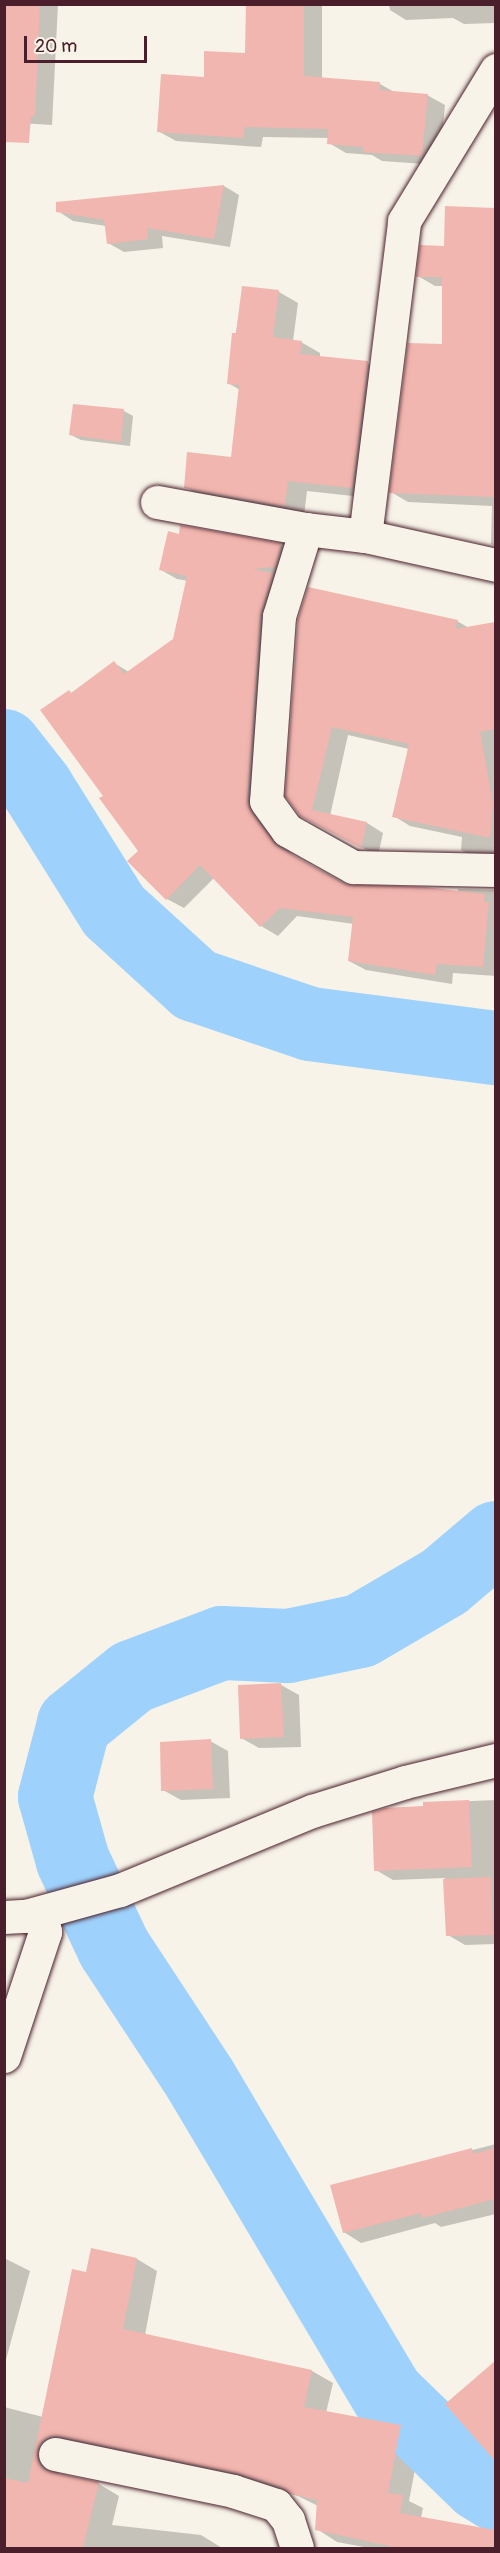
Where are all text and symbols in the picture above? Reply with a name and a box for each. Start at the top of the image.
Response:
scale bar [27,24,150,62]
text: 20 m [35,35,77,58]

